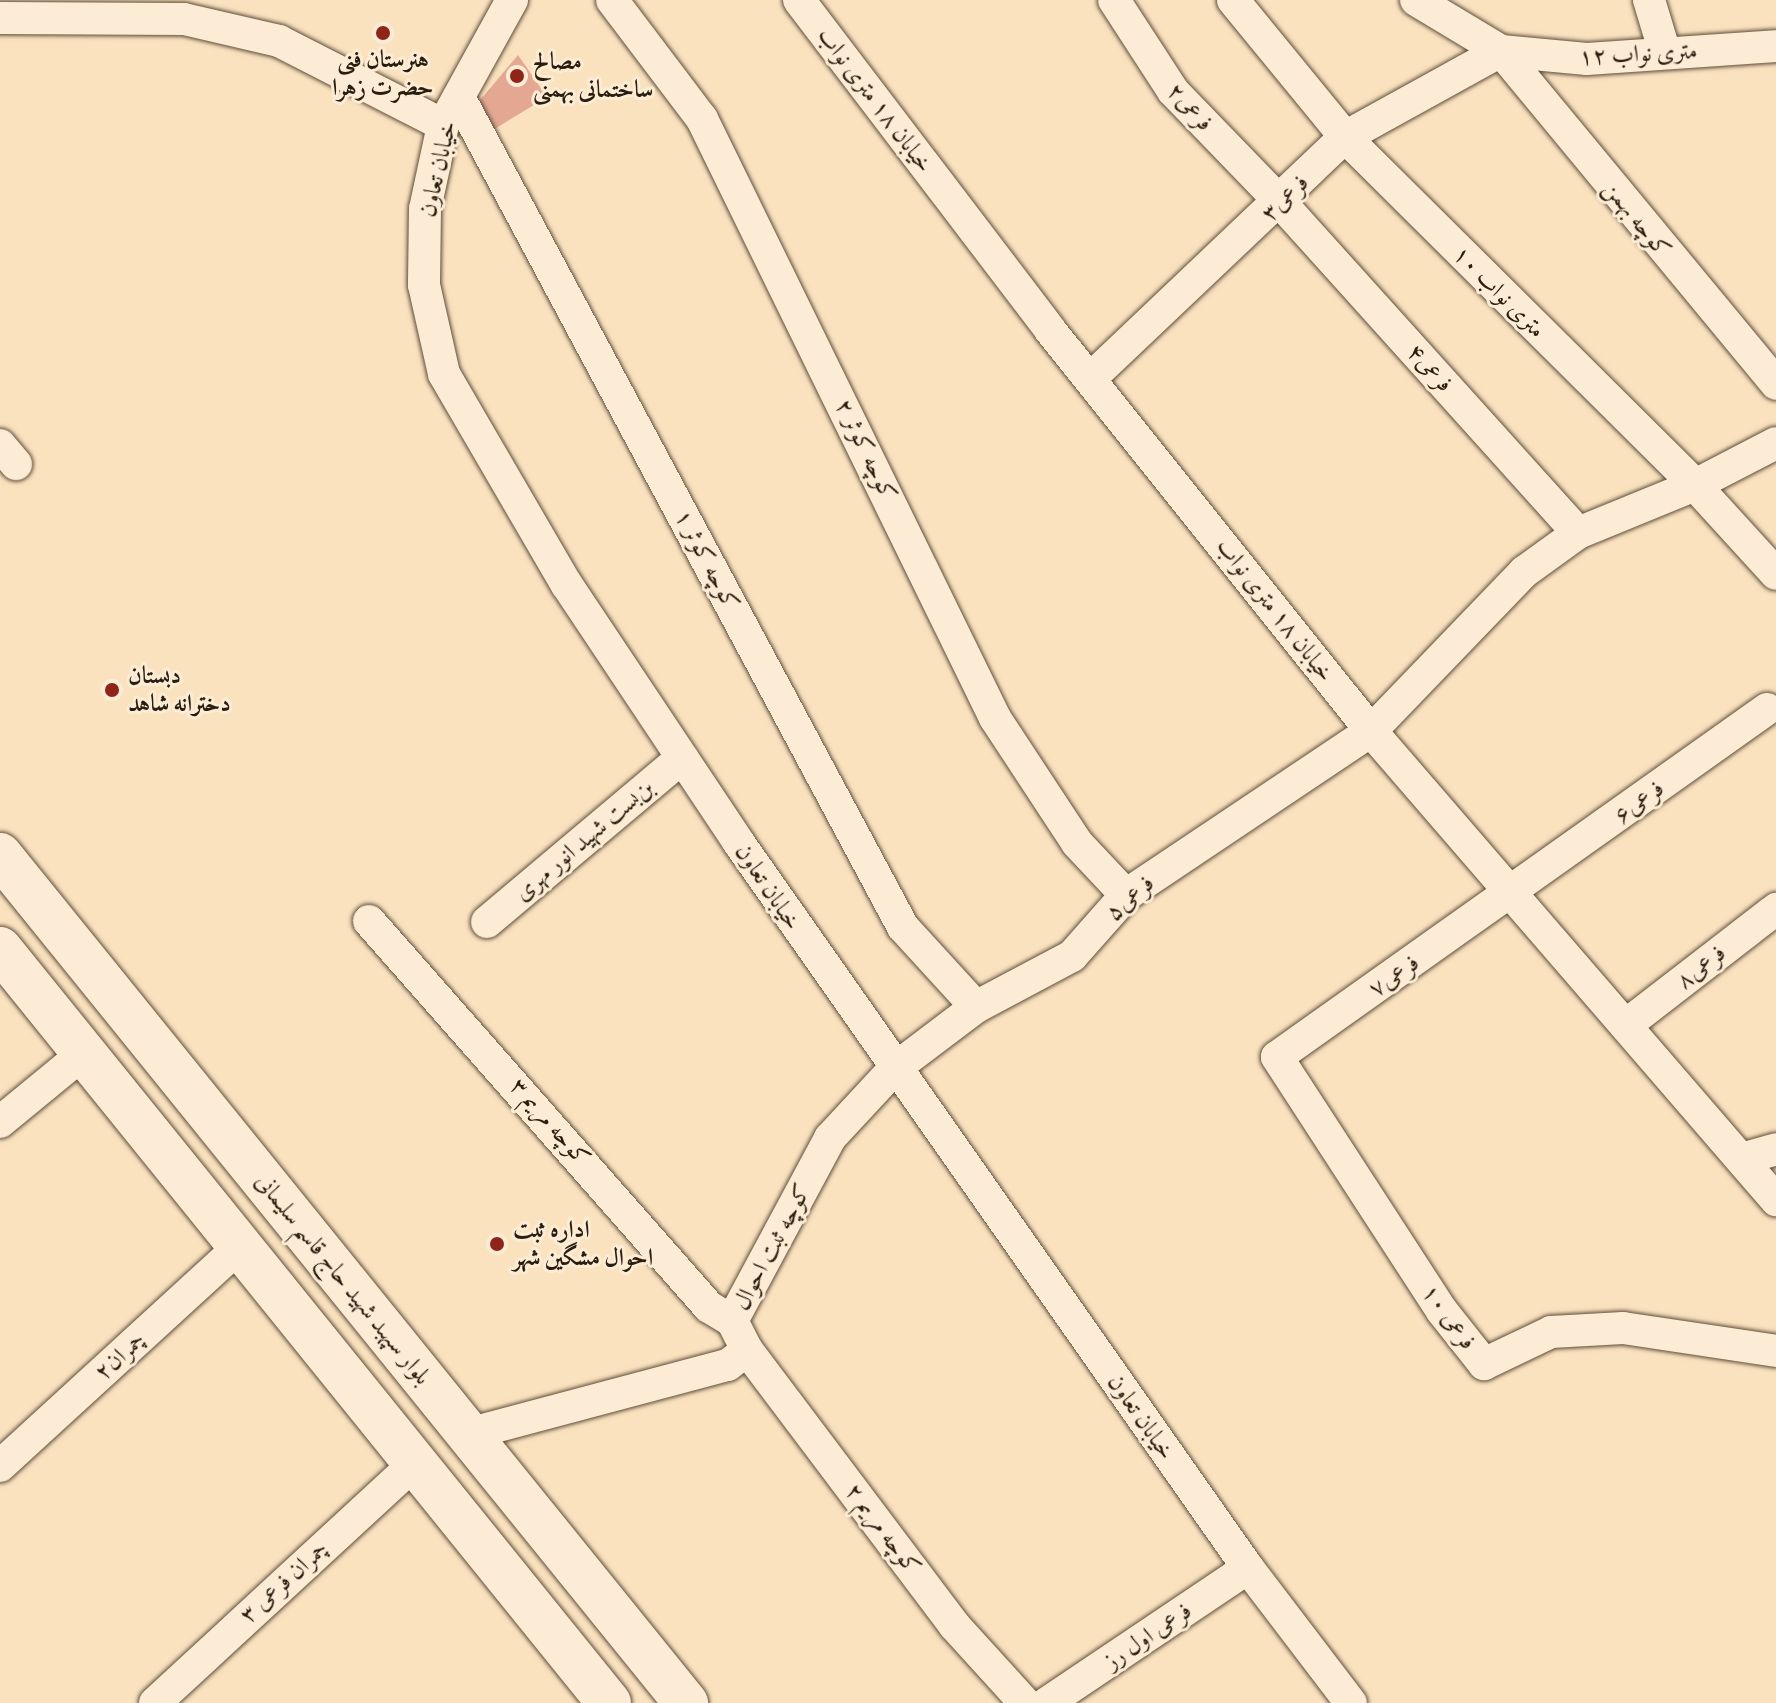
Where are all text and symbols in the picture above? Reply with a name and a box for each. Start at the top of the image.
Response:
street label: خیابان ۱۸ متری نواب [811,22,939,178]
marker: هنرستان فنی حضرت زهرا [374,24,392,42]
street label: ۱۲ متری نواب [1578,37,1698,71]
place label: هنرستان فنی حضرت زهرا [332,46,434,102]
place label: مصالح ساختمانی بهمنی [533,48,653,104]
marker: مصالح ساختمانی بهمنی [508,67,526,85]
street label: فرعی۲ [1161,77,1219,137]
street label: خیابان تعاون [413,118,463,220]
street label: فرعی۳ [1255,169,1315,227]
street label: کوچه بهمن [1597,175,1677,263]
street label: ۱۰ متری نواب [1447,240,1551,344]
street label: فرعی۴ [1401,338,1459,398]
street label: کوچه کوثر ۲ [829,394,903,506]
street label: کوچه کوثر ۱ [668,505,746,615]
street label: خیابان ۱۸ متری نواب [1210,532,1340,688]
place label: دبستان دخترانه شاهد [128,662,231,718]
marker: دبستان دخترانه شاهد [103,681,121,699]
street label: بن‌بست شهید انور مهری [508,773,660,907]
street label: فرعی۶ [1608,774,1670,830]
street label: خیابان تعاون [729,838,807,936]
street label: فرعی۵ [1100,869,1160,927]
street label: فرعی۸ [1670,939,1732,995]
street label: فرعی۷ [1363,948,1425,1004]
street label: کوچه مریم ۳ [504,1072,596,1172]
street label: بلوار سپهبد شهید حاج قاسم سلیمانی [249,1167,437,1391]
street label: کوچه ثبت احوال [727,1179,817,1315]
place label: اداره ثبت احوال مشگین شهر [513,1216,653,1272]
marker: اداره ثبت احوال مشگین شهر [488,1235,506,1253]
street label: فرعی ۱۰ [1416,1279,1482,1355]
street label: چمران۲ [89,1326,151,1386]
street label: خیابان تعاون [1101,1369,1181,1465]
street label: کوچه مریم ۲ [839,1477,927,1581]
street label: چمران فرعی ۳ [234,1535,334,1629]
street label: فرعی اول رز [1099,1596,1197,1676]

